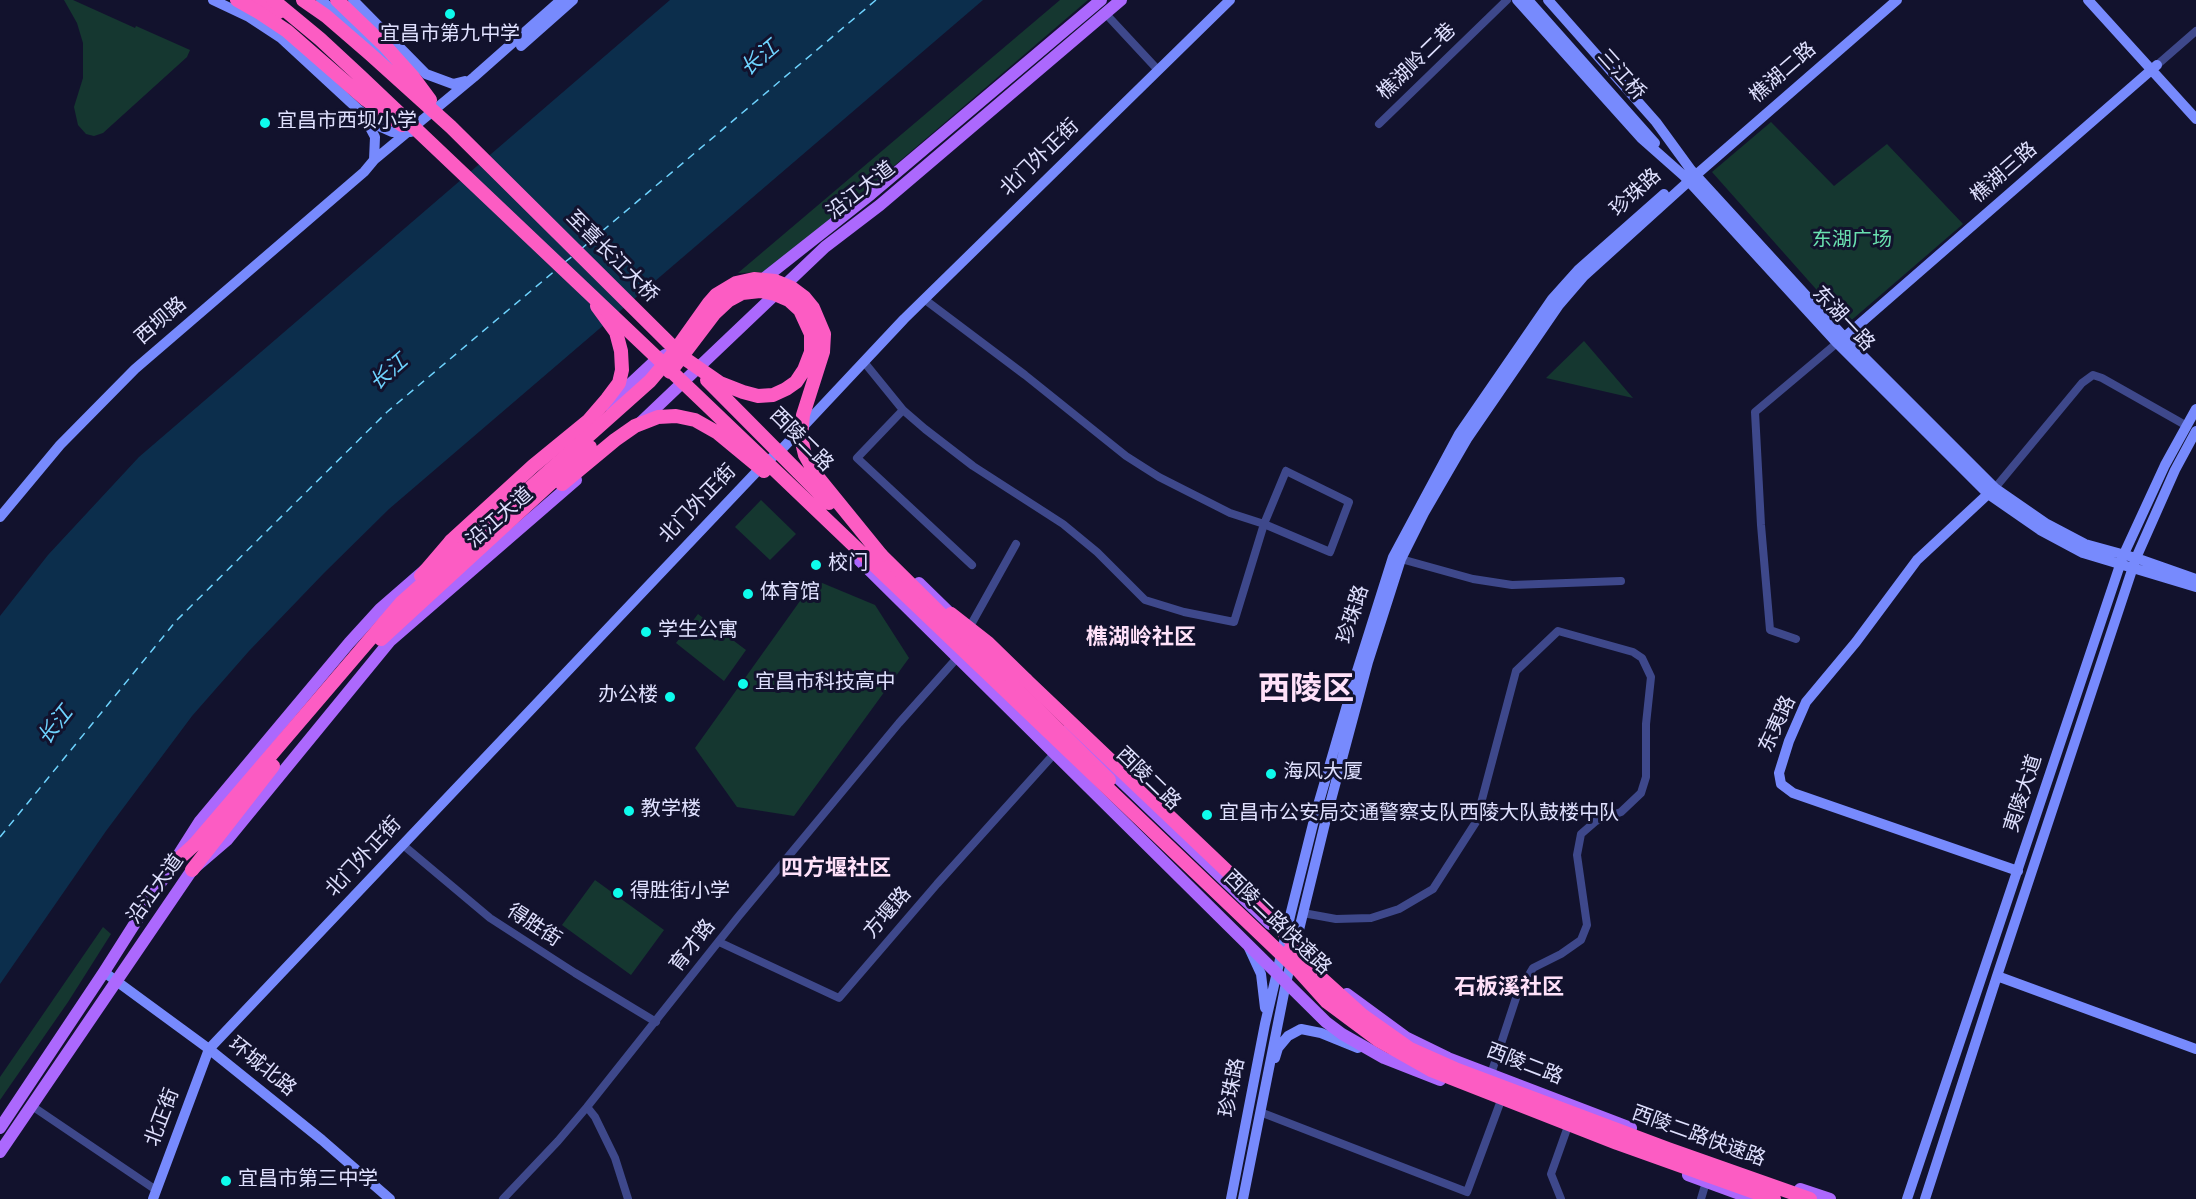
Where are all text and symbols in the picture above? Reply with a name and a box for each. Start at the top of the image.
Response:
marker: 宜昌市第九中学 [443,7,457,21]
street label: 樵湖岭二巷 [1374,20,1462,106]
place label: 宜昌市第九中学 [380,24,520,48]
water label: 长江 [737,37,785,83]
street label: 樵湖二路 [1746,39,1822,109]
street label: 三江桥 [1591,46,1649,106]
place label: 宜昌市西坝小学 [277,111,417,135]
marker: 宜昌市西坝小学 [258,116,272,130]
street label: 北门外正街 [997,116,1085,202]
street label: 樵湖三路 [1967,139,2043,209]
street label: 沿江大道 [823,158,901,226]
street label: 珍珠路 [1607,165,1667,223]
street label: 至喜长江大桥 [560,207,662,309]
park label: 东湖广场 [1812,230,1892,254]
street label: 东湖一路 [1806,283,1878,357]
street label: 西坝路 [131,293,193,351]
water label: 长江 [366,351,414,397]
street label: 西陵二路 [763,404,837,478]
street label: 北门外正街 [656,461,742,549]
street label: 沿江大道 [463,484,539,554]
place label: 校门 [828,553,868,577]
marker: 校门 [809,558,823,572]
place label: 体育馆 [760,582,820,606]
street label: 珍珠路 [1334,583,1376,647]
marker: 体育馆 [741,587,755,601]
place label: 学生公寓 [658,620,738,644]
marker: 学生公寓 [639,625,653,639]
district label: 樵湖岭社区 [1086,627,1196,653]
place label: 宜昌市科技高中 [755,672,895,696]
district label: 西陵区 [1258,674,1354,712]
marker: 宜昌市科技高中 [736,677,750,691]
place label: 办公楼 [598,685,658,709]
marker: 办公楼 [663,690,677,704]
street label: 东夷路 [1755,693,1803,757]
water label: 长江 [34,703,80,751]
street label: 西陵二路 [1110,744,1184,816]
street label: 夷陵大道 [2001,752,2049,836]
place label: 海风大厦 [1283,762,1363,786]
marker: 海风大厦 [1264,767,1278,781]
place label: 教学楼 [641,799,701,823]
place label: 宜昌市公安局交通警察支队西陵大队鼓楼中队 [1219,803,1619,827]
marker: 教学楼 [622,804,636,818]
marker: 宜昌市公安局交通警察支队西陵大队鼓楼中队 [1200,808,1214,822]
street label: 北门外正街 [322,813,408,903]
street label: 沿江大道 [124,851,190,929]
district label: 四方堰社区 [781,858,891,884]
street label: 西陵二路快速路 [1217,867,1335,981]
place label: 得胜街小学 [630,881,730,905]
street label: 方堰路 [860,883,918,945]
marker: 得胜街小学 [611,886,625,900]
street label: 得胜街 [501,901,565,953]
street label: 育才路 [666,916,722,978]
district label: 石板溪社区 [1454,977,1564,1003]
street label: 环城北路 [222,1034,300,1102]
street label: 西陵二路 [1482,1040,1566,1092]
street label: 珍珠路 [1216,1056,1252,1120]
street label: 北正街 [142,1086,186,1150]
street label: 西陵二路快速路 [1628,1103,1768,1173]
place label: 宜昌市第三中学 [238,1169,378,1193]
marker: 宜昌市第三中学 [219,1174,233,1188]

